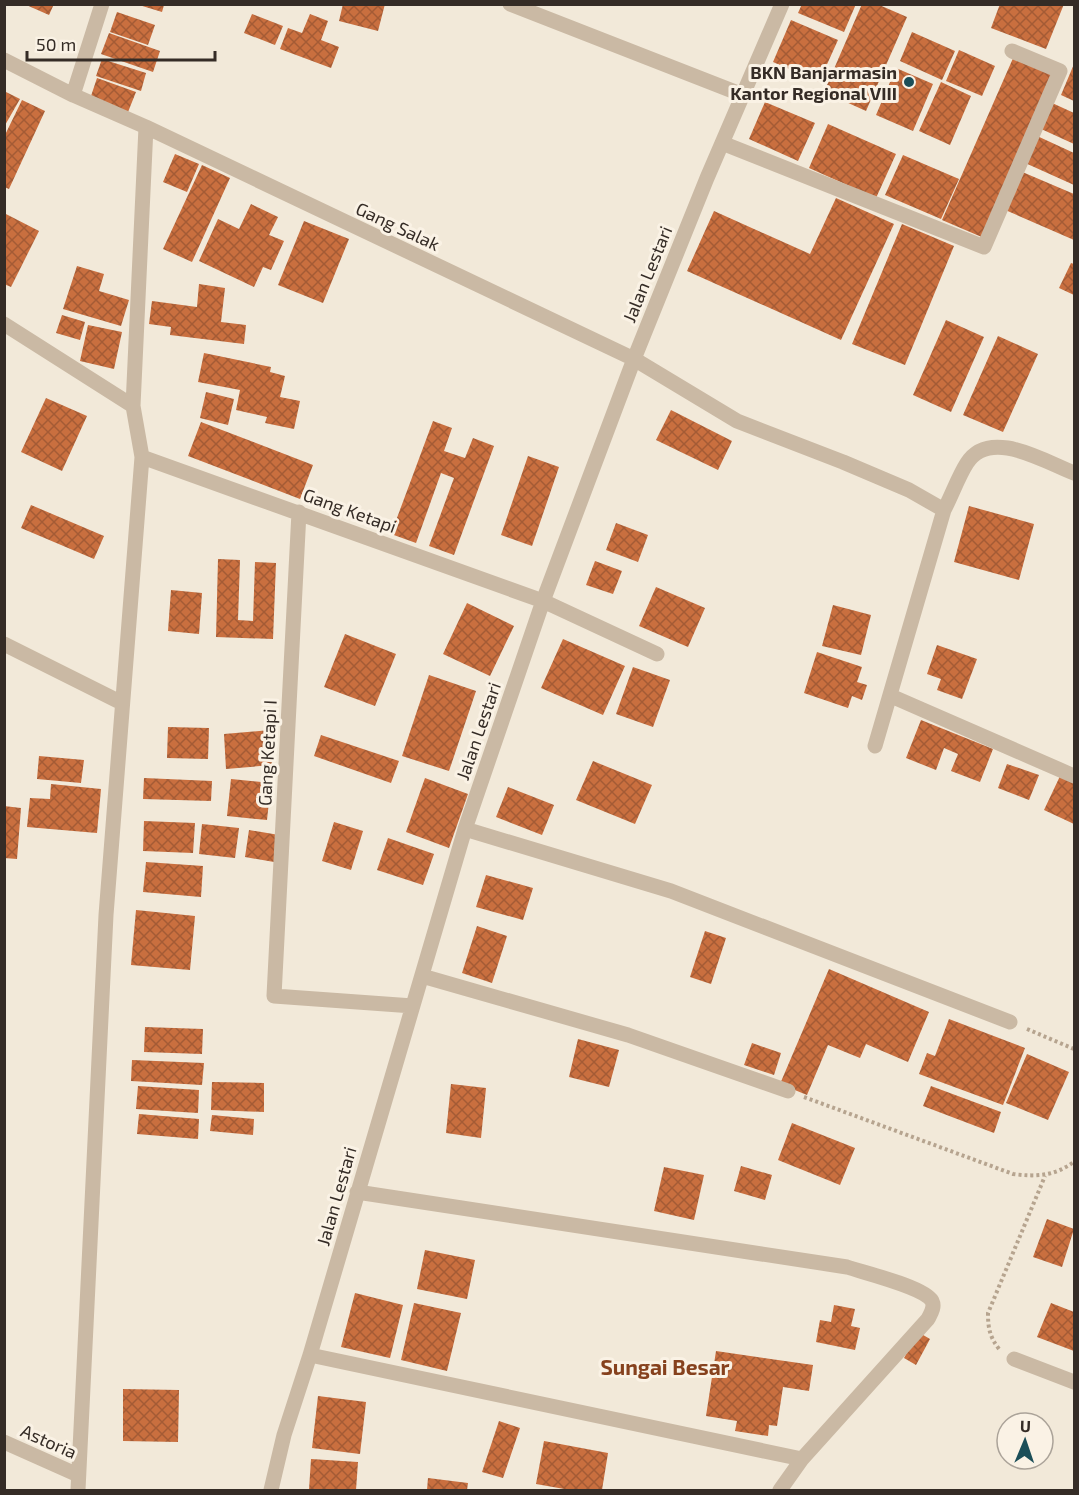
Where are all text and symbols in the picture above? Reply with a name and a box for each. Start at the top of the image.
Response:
scale bar [27,24,214,62]
text: 50 m [36,33,76,55]
place label: BKN Banjarmasin Kantor Regional VIII [730,61,897,104]
marker: BKN Banjarmasin Kantor Regional VIII [902,75,916,89]
street label: Gang Salak [353,197,443,255]
street label: Jalan Lestari [618,223,676,325]
street label: Gang Ketapi [300,483,400,537]
street label: Jalan Lestari [451,679,505,783]
street label: Gang Ketapi I [253,699,281,807]
street label: Jalan Lestari [311,1144,361,1248]
district label: Sungai Besar [600,1354,730,1379]
north arrow [995,1411,1055,1471]
text: U [1020,1416,1031,1435]
street label: Astoria [18,1419,80,1463]

